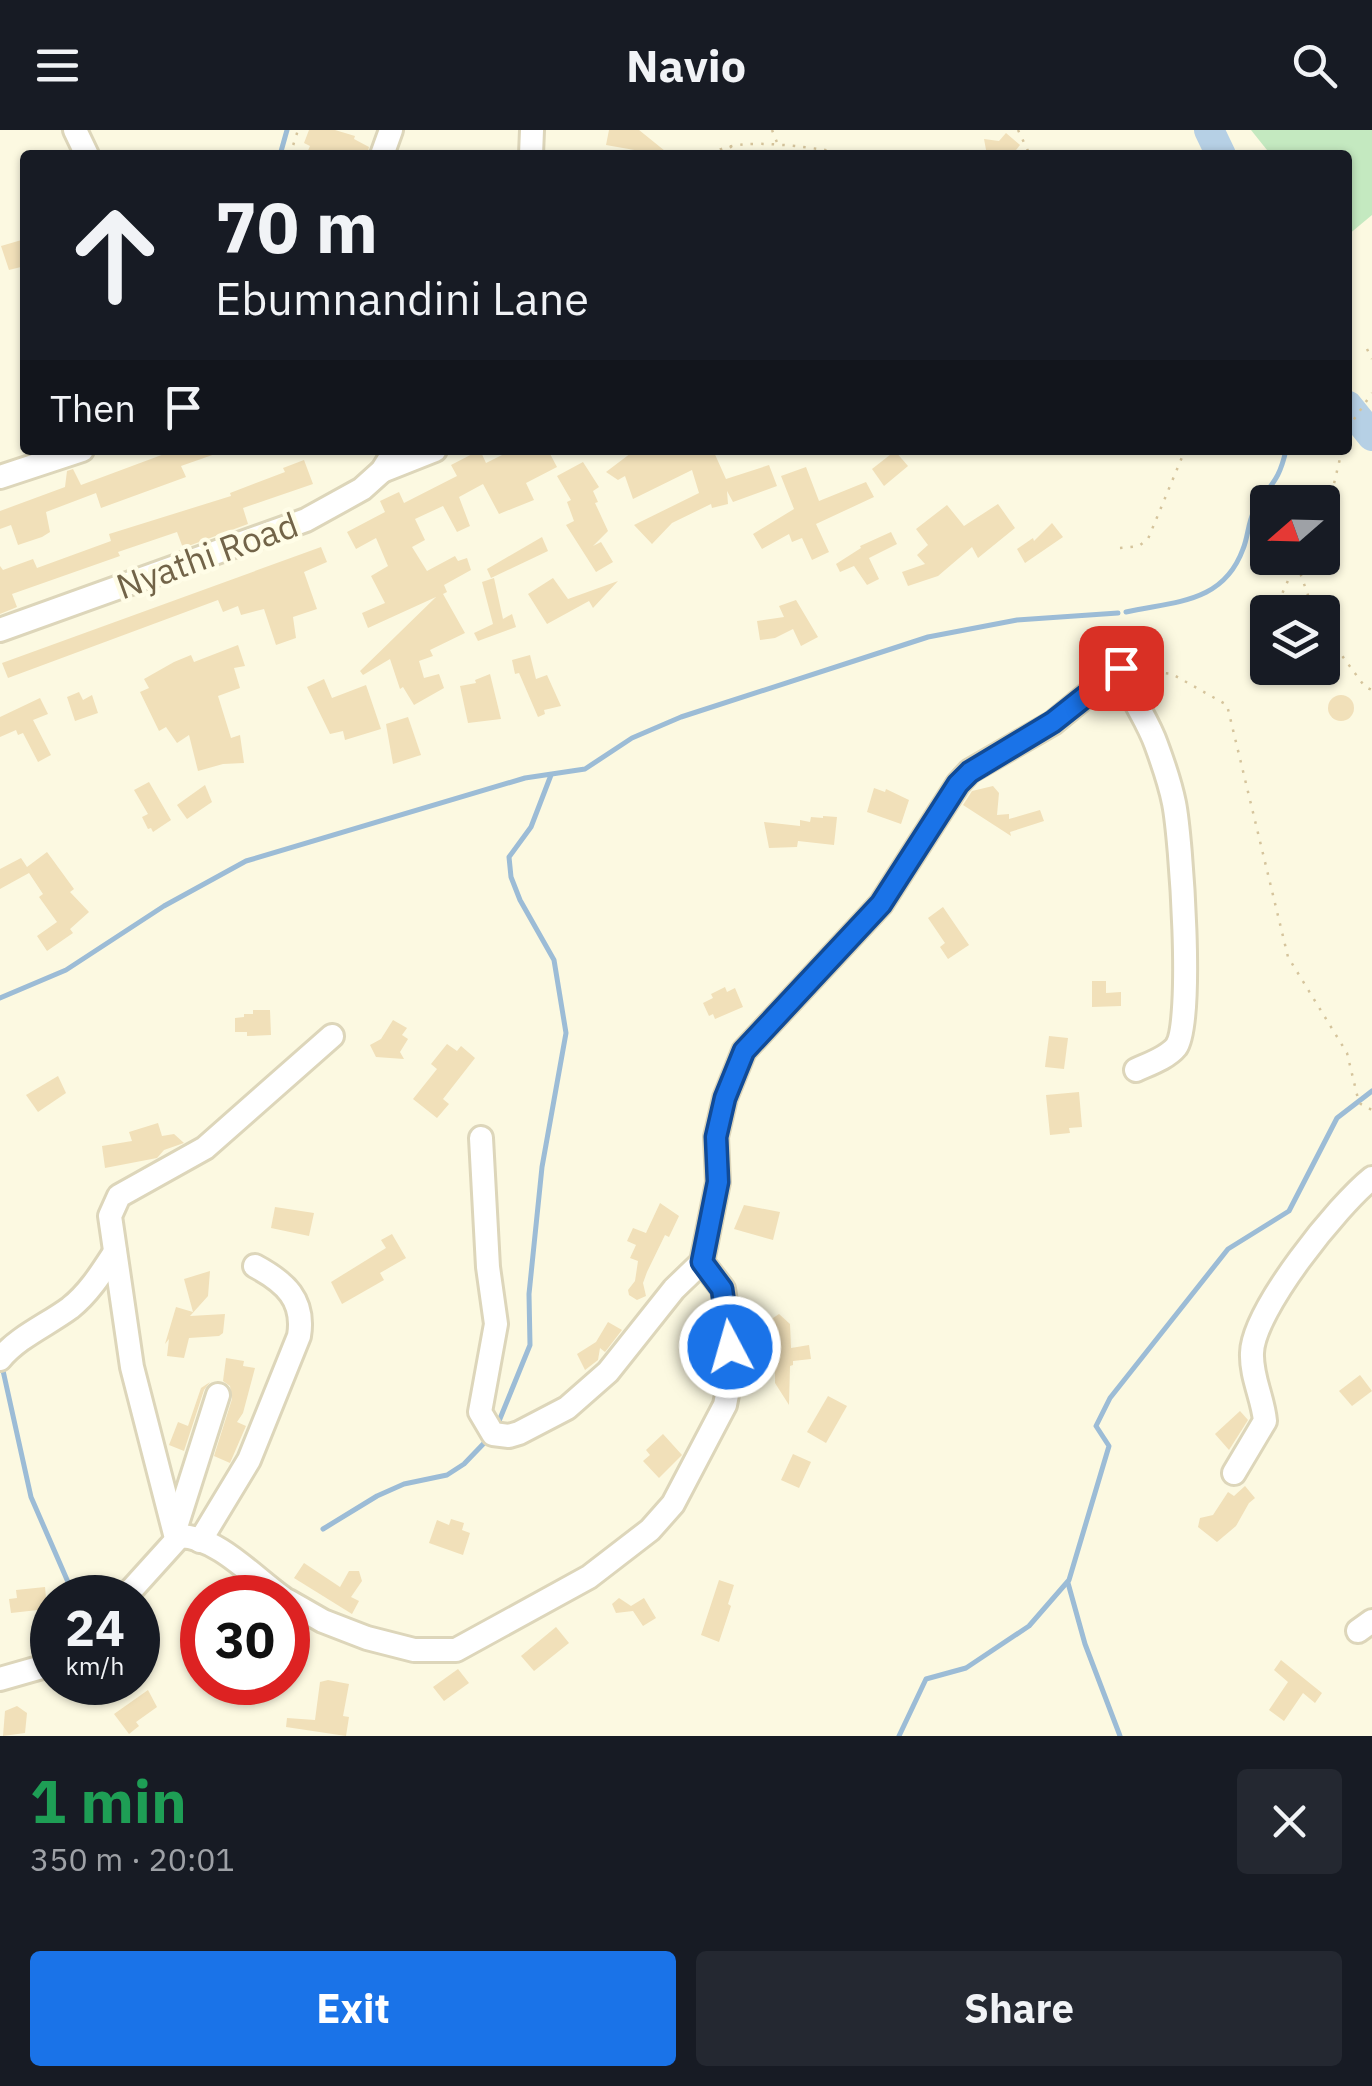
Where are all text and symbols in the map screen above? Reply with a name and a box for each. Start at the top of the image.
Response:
text: Navio [626,36,746,94]
icon: menu [30,38,85,93]
icon: search [1287,38,1342,93]
text: 70 m [215,181,378,272]
icon: ahead [50,190,180,320]
text: Ebumnandini Lane [215,269,589,327]
icon: arrive [156,380,211,435]
text: Then [50,383,136,432]
north arrow [1250,485,1340,575]
map controls [1250,485,1340,685]
street label: Nyathi Road [110,501,304,609]
button: layers [1250,595,1340,685]
pin [1079,626,1164,711]
icon: arrive [1094,641,1149,696]
position arrow [678,1295,782,1399]
speed limit sign: 30 [180,1575,310,1705]
text: 24 [65,1595,125,1660]
text: km/h [66,1649,124,1682]
text: 1 min [30,1761,187,1840]
button: close [1237,1769,1342,1874]
text: 350 m · 20:01 [30,1838,235,1880]
button: Exit [30,1951,676,2066]
button: Share [696,1951,1342,2066]

